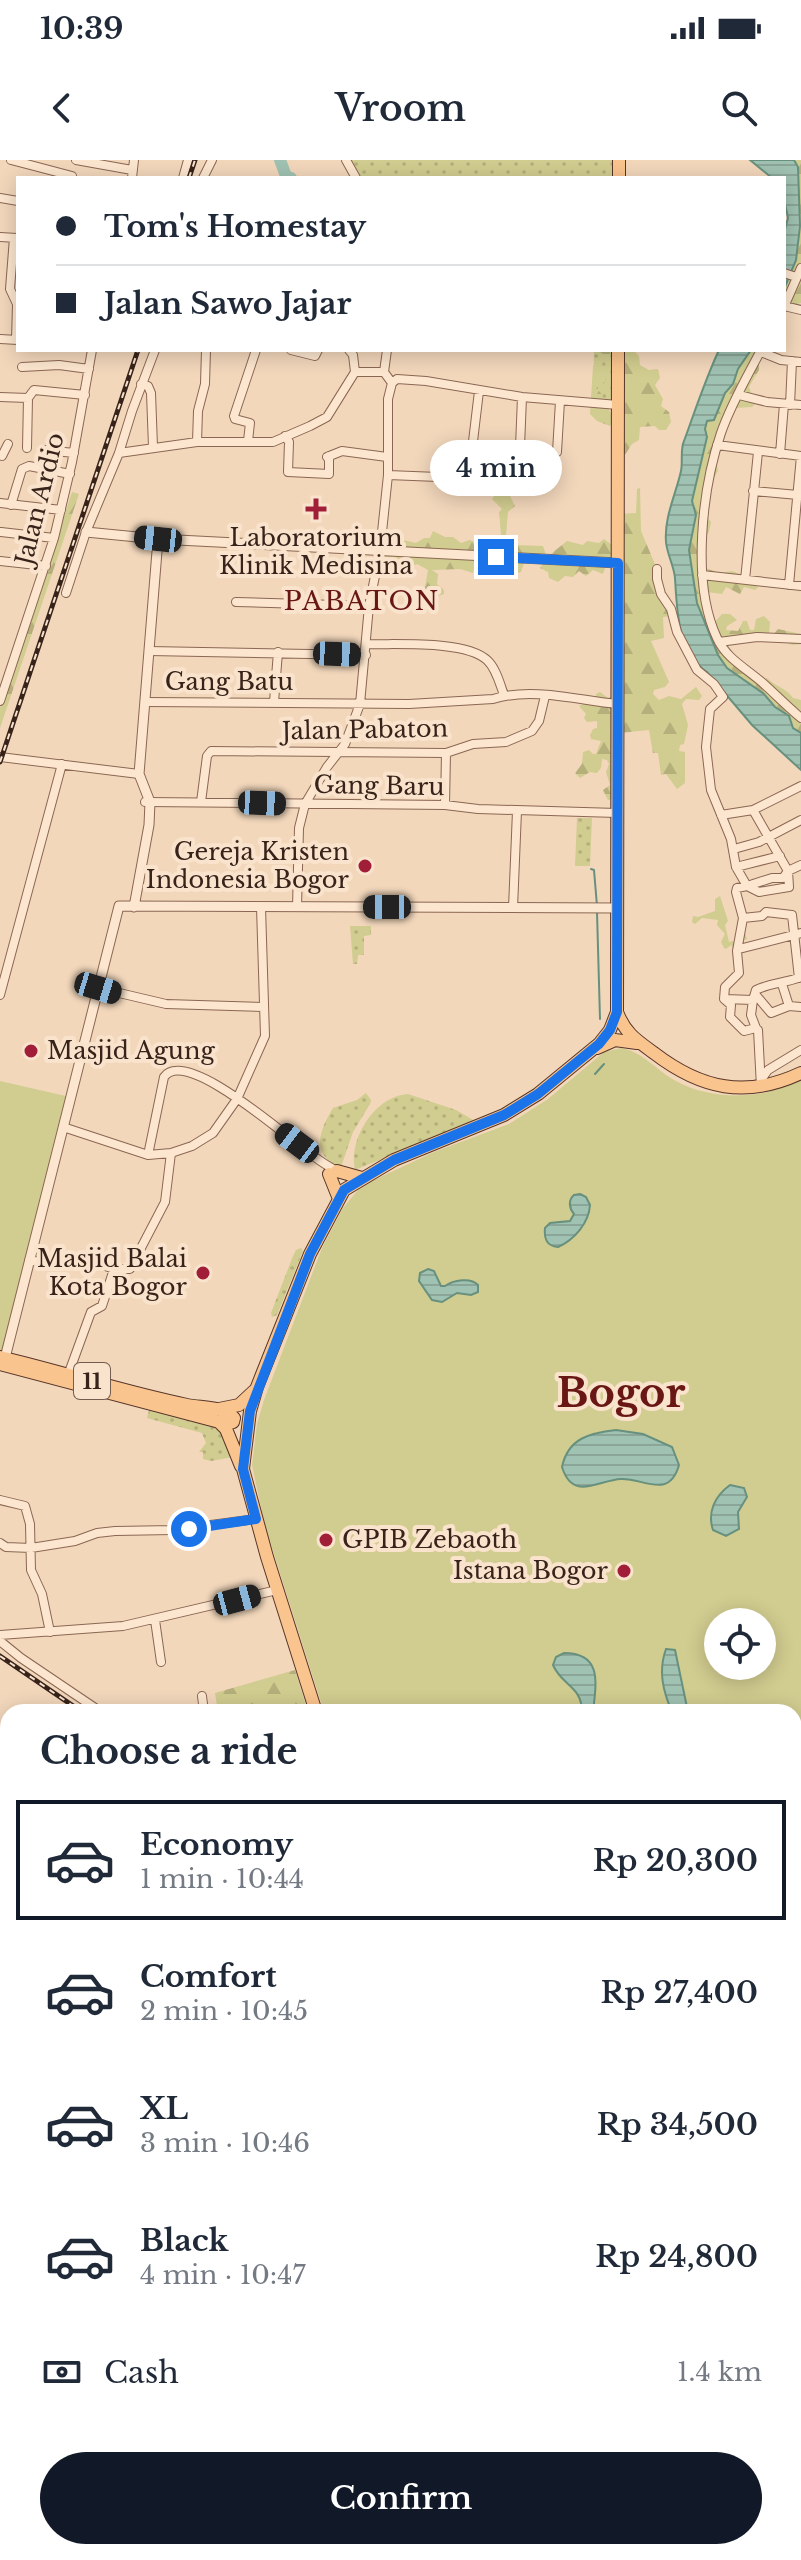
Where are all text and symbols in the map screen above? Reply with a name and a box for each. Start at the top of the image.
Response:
text: 10:39 [40,10,124,47]
icon: back [40,86,84,130]
text: Vroom [335,86,466,131]
icon: search [717,86,761,130]
text: Tom's Homestay [104,208,366,245]
text: Jalan Sawo Jajar [104,285,351,322]
street label: Jalan Ardio [8,430,70,571]
callout: 4 min [430,441,562,497]
text: 4 min [456,452,536,484]
marker: Laboratorium Klinik Medisina [305,498,327,520]
place label: Laboratorium Klinik Medisina [219,523,413,580]
car [133,525,183,553]
route end [478,539,514,575]
district label: PABATON [284,585,440,617]
car [313,641,361,667]
street label: Gang Batu [165,667,293,696]
street label: Jalan Pabaton [279,714,448,746]
street label: Gang Baru [313,770,445,801]
car [238,790,286,816]
place label: Gereja Kristen Indonesia Bogor [146,837,350,894]
marker: Gereja Kristen Indonesia Bogor [356,857,374,875]
car [363,895,411,919]
car [72,970,124,1006]
place label: Masjid Agung [47,1036,215,1065]
marker: Masjid Agung [22,1042,40,1060]
car [271,1119,323,1167]
place label: Masjid Balai Kota Bogor [37,1244,188,1301]
marker: Masjid Balai Kota Bogor [194,1264,212,1282]
road number: 11 [74,1363,110,1399]
district label: Bogor [557,1368,685,1418]
route start [171,1511,207,1547]
place label: GPIB Zebaoth [342,1525,517,1554]
marker: GPIB Zebaoth [317,1531,335,1549]
place label: Istana Bogor [453,1556,609,1585]
marker: Istana Bogor [615,1562,633,1580]
car [211,1582,263,1618]
map controls [704,1608,776,1680]
button: locate [704,1608,776,1680]
text: Choose a ride [40,1729,297,1774]
icon: car [44,1824,116,1896]
text: Economy [140,1826,293,1863]
text: Rp 20,300 [593,1842,758,1879]
text: 1 min · 10:44 [140,1863,304,1895]
icon: car [44,1956,116,2028]
text: Comfort [140,1958,277,1995]
text: Rp 27,400 [600,1974,758,2011]
text: 2 min · 10:45 [140,1995,308,2027]
icon: car [44,2088,116,2160]
text: XL [140,2090,188,2127]
text: Rp 34,500 [597,2106,758,2143]
text: 3 min · 10:46 [140,2127,310,2159]
icon: car [44,2220,116,2292]
text: Black [140,2222,228,2259]
text: Rp 24,800 [595,2238,758,2275]
text: 4 min · 10:47 [140,2259,306,2291]
icon: cash [40,2350,84,2394]
text: Cash [104,2354,179,2391]
text: 1.4 km [677,2356,762,2388]
button: Confirm [40,2452,762,2544]

